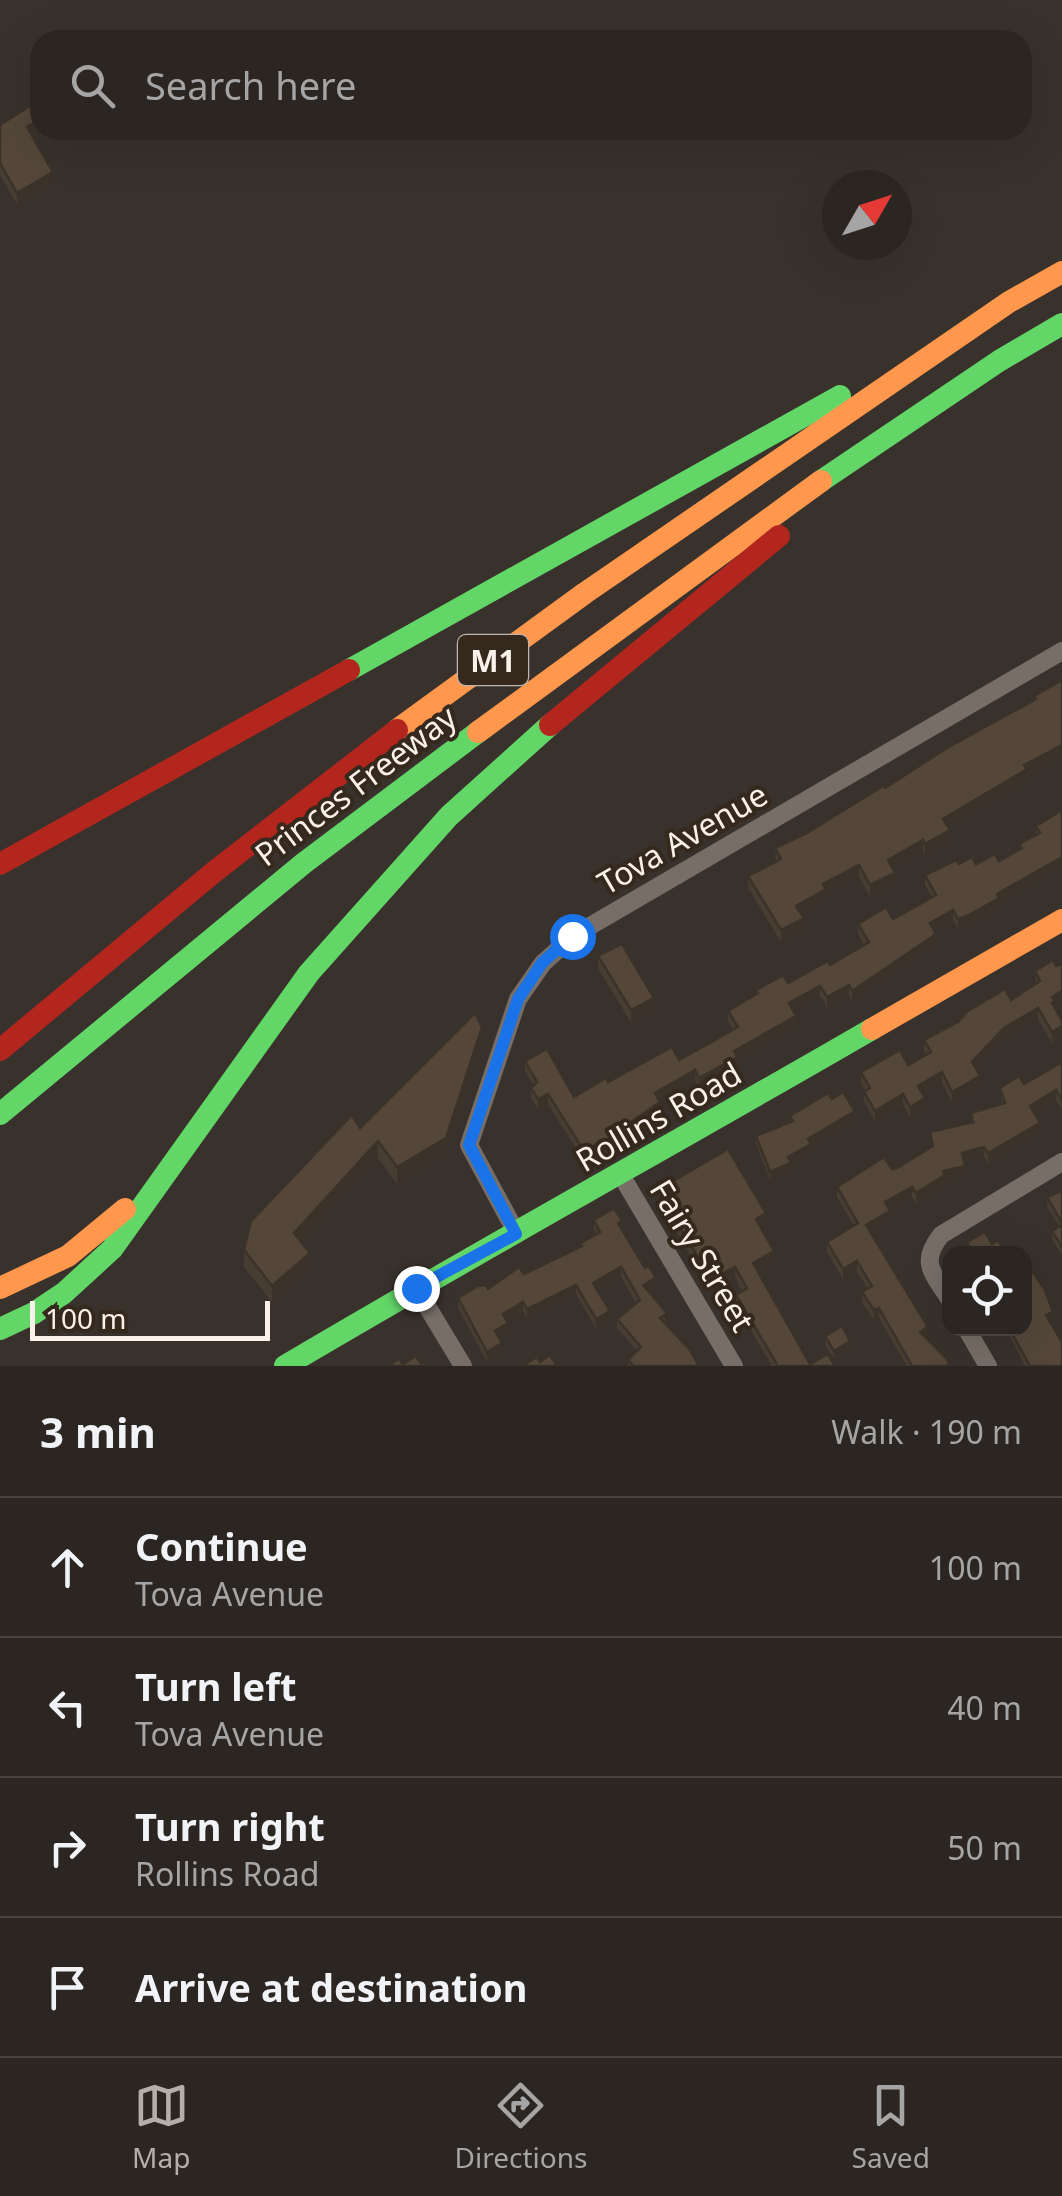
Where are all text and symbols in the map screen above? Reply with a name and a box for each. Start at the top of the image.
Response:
search box [30,30,1032,140]
icon: search [65,58,120,113]
text: Search here [145,59,356,111]
north arrow [822,170,912,260]
road number: M1 [458,635,528,685]
street label: Princes Freeway [246,695,465,875]
street label: Tova Avenue [589,772,775,904]
route start [550,914,596,960]
street label: Rollins Road [567,1051,749,1181]
street label: Fairy Street [641,1171,765,1339]
map controls [942,1246,1032,1336]
button: locate [942,1246,1032,1336]
route end [394,1266,440,1312]
scale bar [30,1296,270,1340]
text: 100 m [45,1299,127,1337]
text: 3 min [40,1403,156,1460]
text: Walk · 190 m [831,1410,1022,1453]
text: Continue [135,1520,308,1572]
icon: ahead [40,1540,95,1595]
text: 100 m [929,1546,1022,1589]
text: Tova Avenue [135,1572,324,1615]
text: Turn left [135,1660,297,1712]
icon: left [40,1680,95,1735]
text: 40 m [947,1686,1022,1729]
text: Tova Avenue [135,1712,324,1755]
text: Turn right [135,1800,325,1852]
icon: right [40,1820,95,1875]
text: 50 m [947,1826,1022,1869]
text: Rollins Road [135,1852,319,1895]
icon: arrive [40,1960,95,2015]
text: Arrive at destination [135,1961,527,2013]
tab: Map [132,2078,190,2176]
tab: Directions [455,2078,587,2176]
tab: Saved [852,2078,930,2176]

